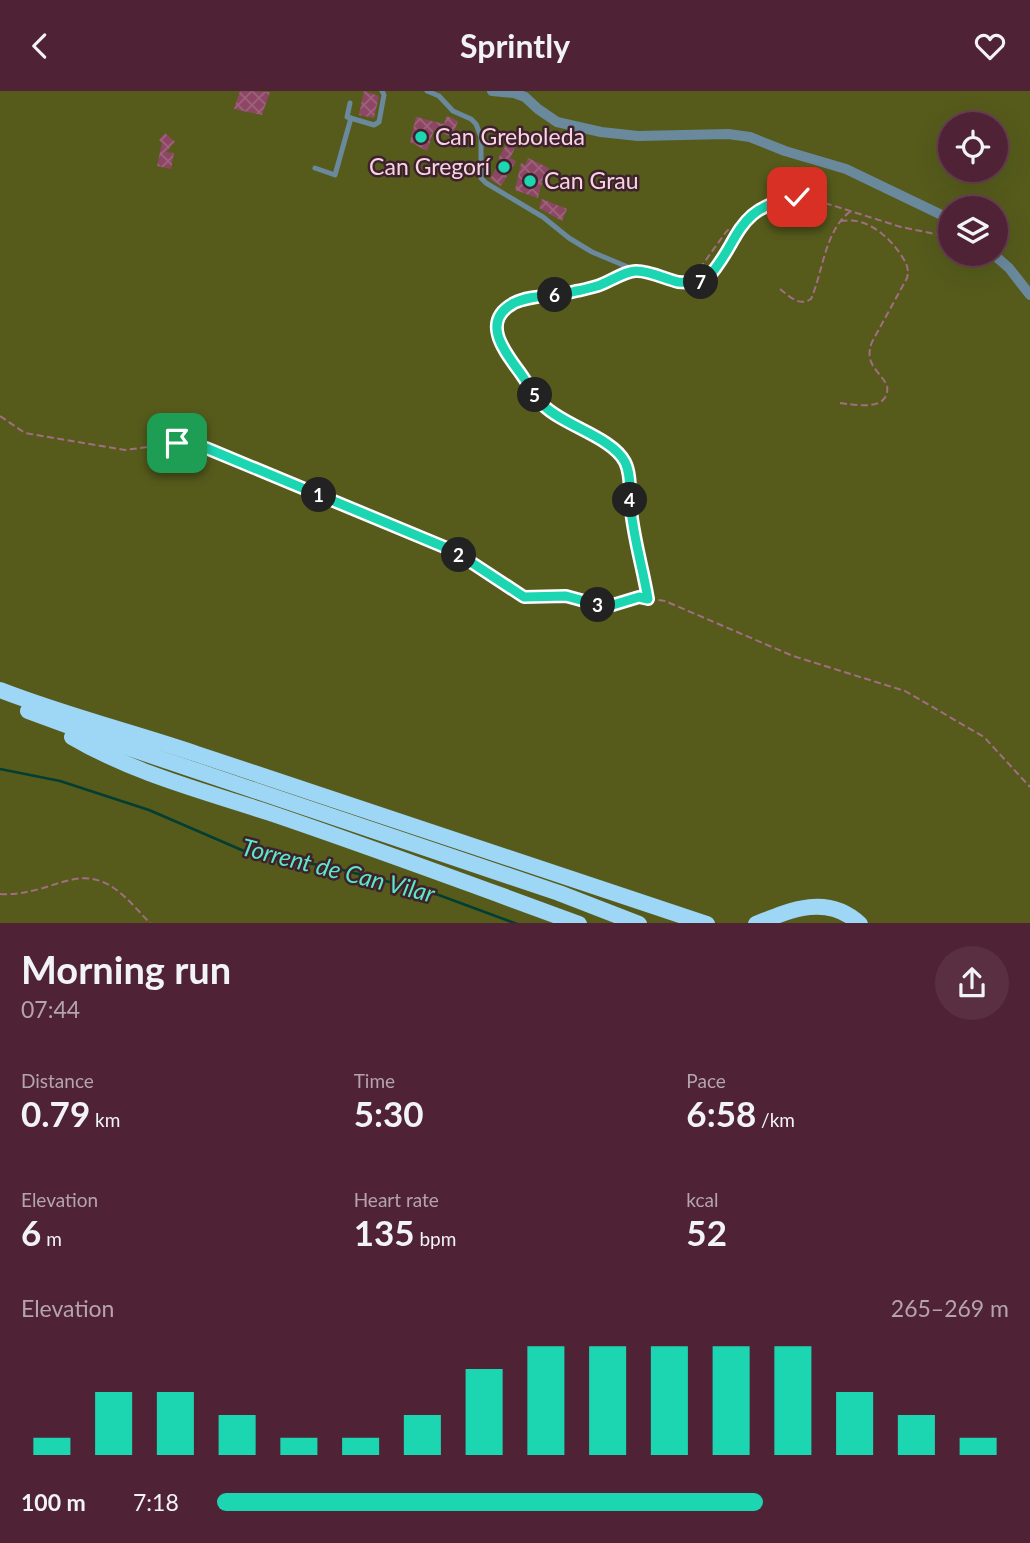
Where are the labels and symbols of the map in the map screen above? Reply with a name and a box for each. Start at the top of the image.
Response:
place label: Can Greboleda [435,122,585,150]
marker: Can Greboleda [413,129,429,145]
place label: Can Gregorí [369,152,491,180]
marker: Can Gregorí [496,159,512,175]
place label: Can Grau [544,166,639,194]
pin [767,167,827,227]
marker: Can Grau [522,173,538,189]
pin: 7 [684,265,718,299]
pin: 6 [538,277,572,313]
pin: 5 [518,377,552,413]
pin [147,413,207,473]
pin: 1 [302,477,336,513]
pin: 4 [612,483,648,517]
pin: 2 [442,538,476,573]
pin: 3 [580,587,616,623]
water label: Torrent de Can Vilar [239,832,439,908]

